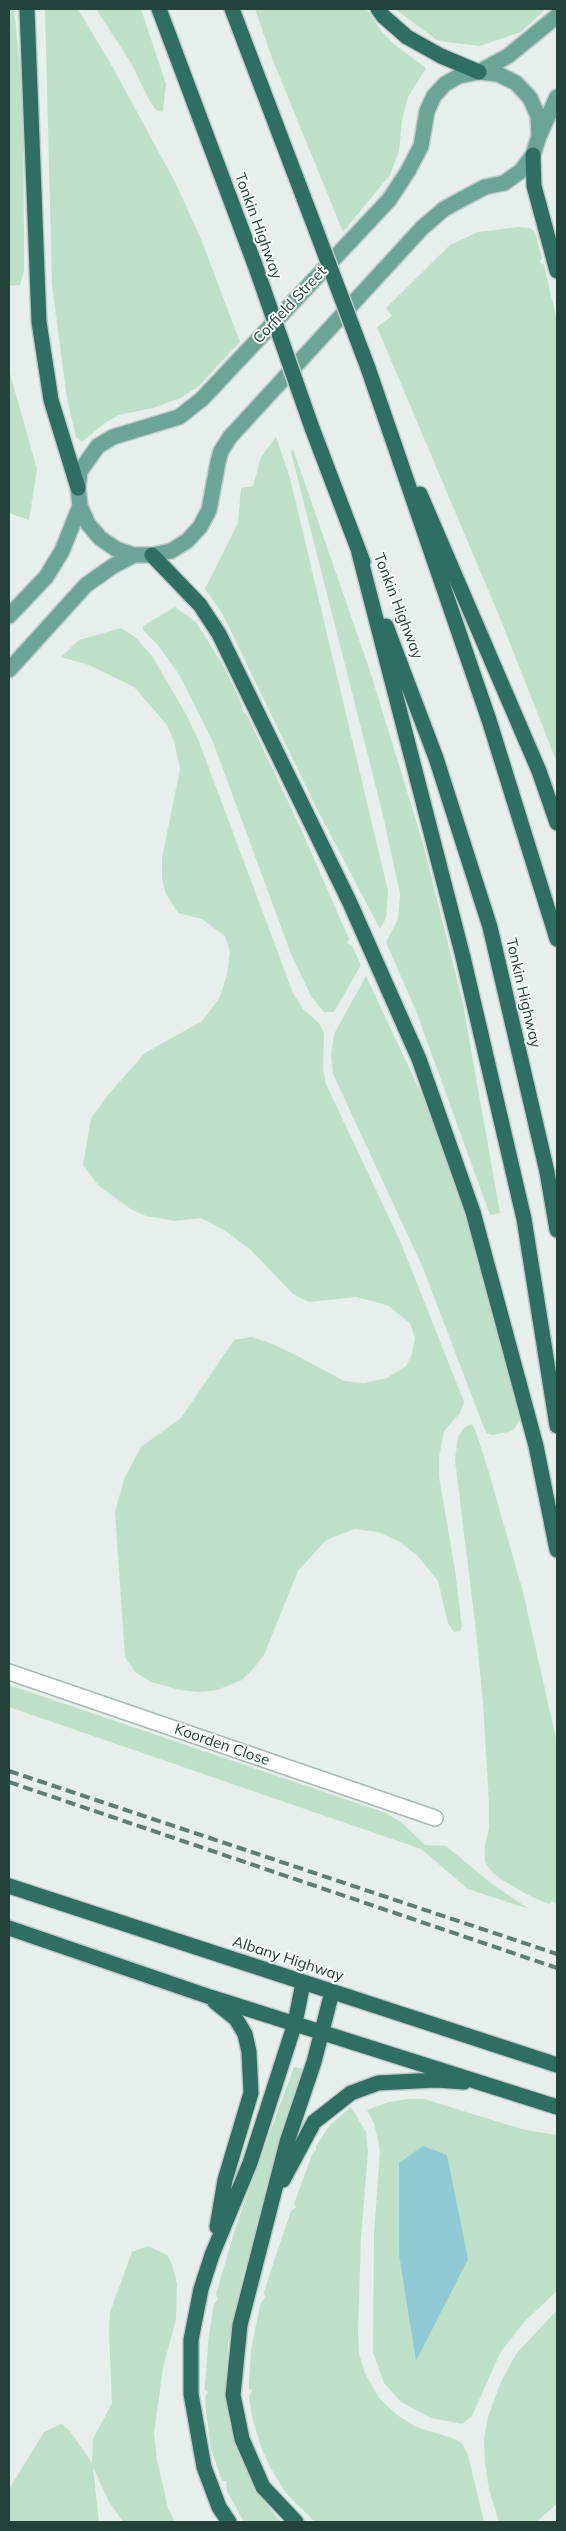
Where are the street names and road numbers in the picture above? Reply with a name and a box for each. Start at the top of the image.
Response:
street label: Tonkin Highway [230,170,286,282]
street label: Corfield Street [250,263,330,347]
street label: Tonkin Highway [370,551,426,661]
street label: Tonkin Highway [502,936,544,1050]
street label: Koorden Close [172,1720,272,1770]
street label: Albany Highway [230,1933,346,1985]

